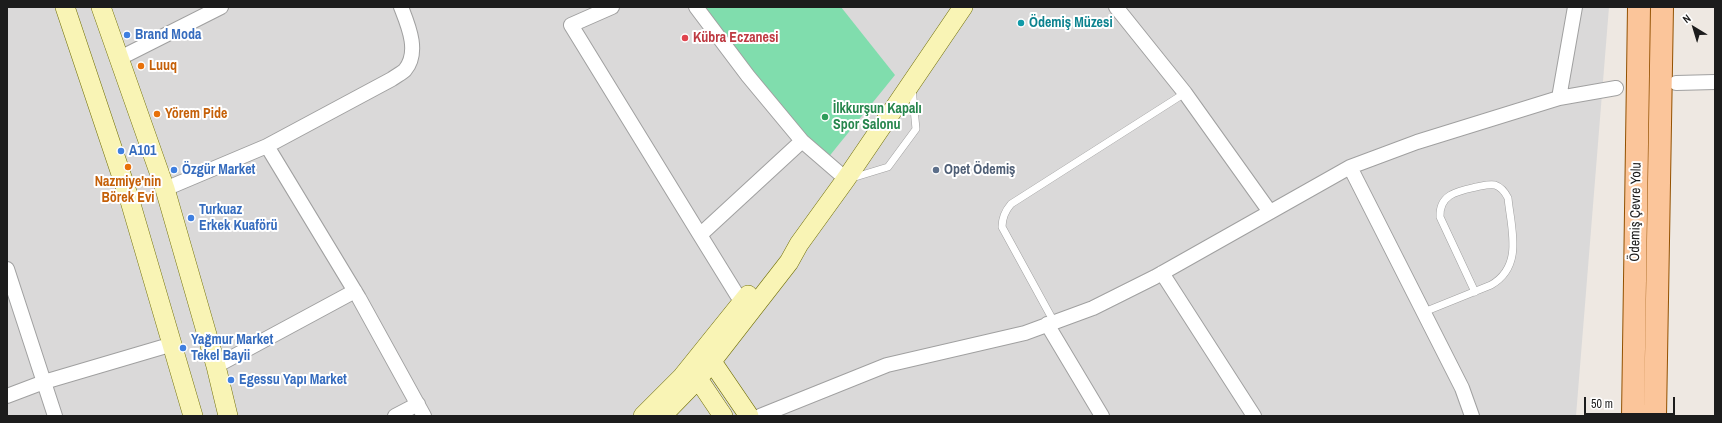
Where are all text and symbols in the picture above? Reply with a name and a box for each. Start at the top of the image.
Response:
north arrow [1674,8,1714,48]
text: N [1680,11,1693,26]
place label: Ödemiş Müzesi [1029,15,1113,31]
marker: Ödemiş Müzesi [1016,18,1026,28]
place label: Brand Moda [135,27,201,43]
marker: Brand Moda [122,30,132,40]
place label: Kübra Eczanesi [693,30,778,46]
marker: Kübra Eczanesi [680,33,690,43]
place label: Luuq [149,58,177,74]
marker: Luuq [136,61,146,71]
place label: İlkkurşun Kapalı Spor Salonu [833,101,922,134]
place label: Yörem Pide [165,106,227,122]
marker: Yörem Pide [152,109,162,119]
marker: İlkkurşun Kapalı Spor Salonu [820,112,830,122]
place label: A101 [129,143,156,159]
marker: A101 [116,146,126,156]
marker: Nazmiye'nin Börek Evi [123,162,133,172]
place label: Özgür Market [182,162,255,178]
place label: Opet Ödemiş [944,162,1015,178]
street label: Ödemiş Çevre Yolu [1627,162,1645,262]
marker: Özgür Market [169,165,179,175]
marker: Opet Ödemiş [931,165,941,175]
place label: Nazmiye'nin Börek Evi [95,174,161,206]
place label: Turkuaz Erkek Kuaförü [199,202,277,234]
marker: Turkuaz Erkek Kuaförü [186,213,196,223]
place label: Yağmur Market Tekel Bayii [191,332,273,364]
marker: Yağmur Market Tekel Bayii [178,343,188,353]
place label: Egessu Yapı Market [239,372,347,388]
marker: Egessu Yapı Market [226,375,236,385]
scale bar [1586,389,1677,415]
text: 50 m [1591,396,1613,412]

